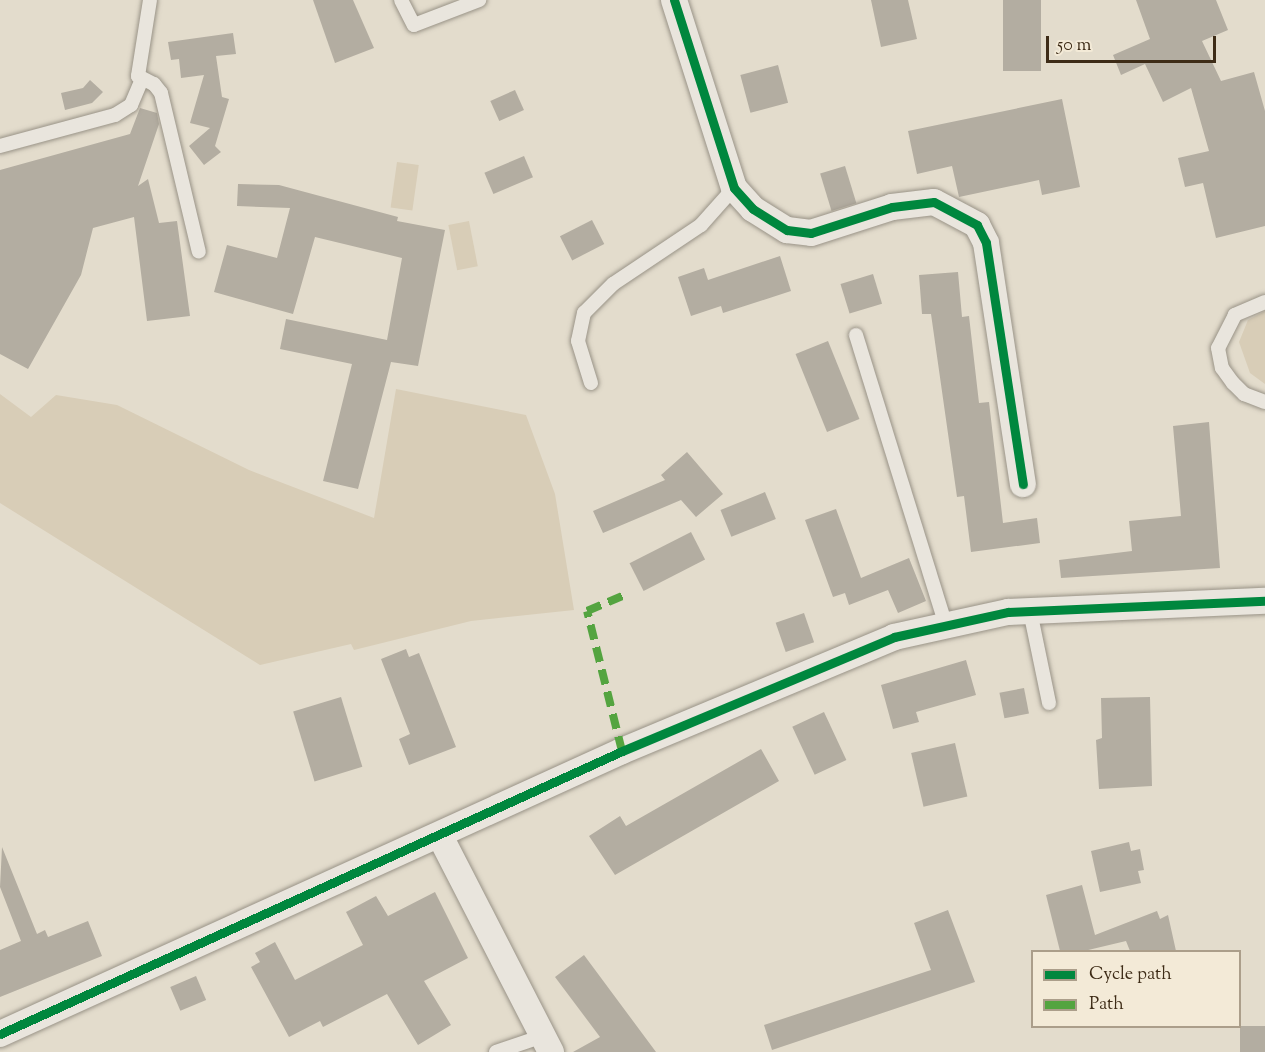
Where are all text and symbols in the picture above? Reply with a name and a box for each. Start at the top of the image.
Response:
scale bar [1049,24,1218,62]
text: 50 m [1057,33,1091,59]
legend [1031,950,1241,1028]
text: Cycle path [1089,962,1172,988]
text: Path [1089,992,1124,1018]

